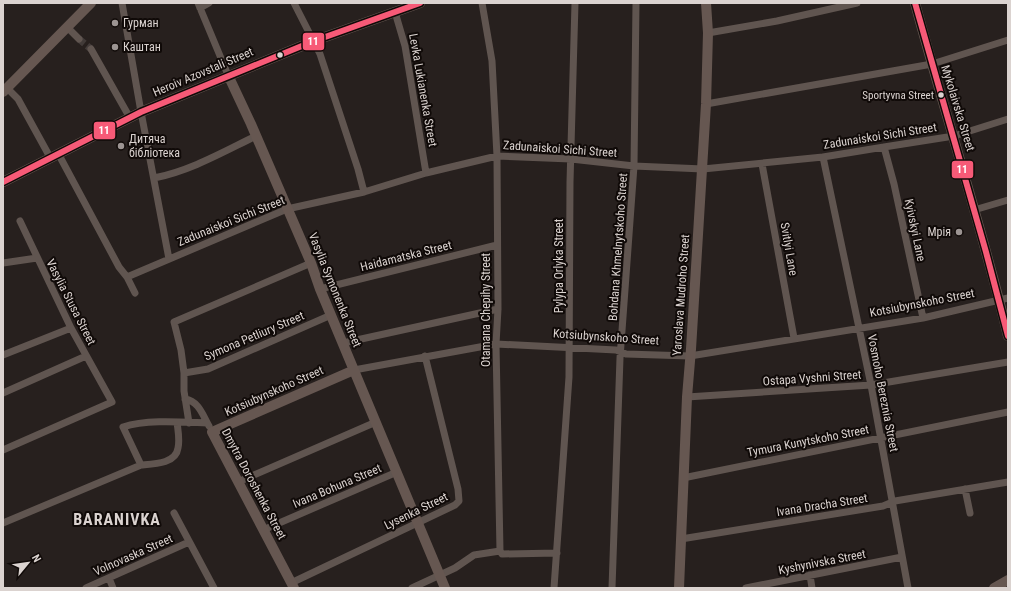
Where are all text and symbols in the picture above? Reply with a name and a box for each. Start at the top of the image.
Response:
place label: Гурман [123,16,159,30]
marker: Гурман [110,18,120,28]
line badge: 11 [302,32,325,51]
street label: Levka Lukianenka Street [406,32,440,148]
text: 11 [307,35,319,48]
place label: Каштан [123,40,161,54]
marker: Каштан [110,42,120,52]
street label: Heroiv Azovstali Street [151,44,256,99]
unlabelled marker [275,50,285,60]
street label: Mykolaivska Street [938,63,978,153]
place label: Sportyvna Street [862,89,934,102]
marker: Sportyvna Street [936,90,946,100]
street label: Zadunaiskoi Sichi Street [822,120,938,152]
line badge: 11 [93,121,116,140]
text: 11 [98,124,110,137]
place label: Дитяча бібліотека [129,132,180,160]
street label: Zadunaiskoi Sichi Street [502,138,618,160]
marker: Дитяча бібліотека [116,141,126,151]
line badge: 11 [951,160,974,179]
text: 11 [956,163,968,176]
street label: Bohdana Khmelnytskoho Street [606,172,630,321]
street label: Zadunaiskoi Sichi Street [175,193,287,249]
street label: Kyivskyi Lane [902,197,929,263]
street label: Pylypa Orlyka Street [552,218,566,313]
street label: Svitlyi Lane [777,221,801,277]
place label: Мрія [927,225,951,239]
marker: Мрія [954,227,964,237]
street label: Vasylia Symonenka Street [306,231,365,350]
street label: Yaroslava Mudroho Street [670,233,692,356]
street label: Haidamatska Street [359,238,453,274]
street label: Otamana Chepihy Street [479,252,493,367]
street label: Vasylia Stusa Street [43,257,99,348]
street label: Kotsiubynskoho Street [869,286,976,320]
street label: Symona Petliury Street [202,308,307,363]
street label: Kotsiubynskoho Street [553,326,660,348]
street label: Vosmoho Bereznia Street [865,333,901,453]
street label: Kotsiubynskoho Street [223,363,326,419]
street label: Ostapa Vyshni Street [762,368,862,388]
street label: Tymura Kunytskoho Street [746,422,871,460]
street label: Dmytra Doroshenka Street [219,426,289,542]
street label: Ivana Bohuna Street [291,461,384,511]
street label: Lysenka Street [382,489,450,532]
street label: Ivana Dracha Street [775,491,869,519]
district label: BARANIVKA [73,510,161,529]
street label: Volnovaska Street [91,531,175,579]
north arrow [8,543,48,583]
street label: Kyshynivska Street [777,547,867,577]
text: N [29,552,44,565]

